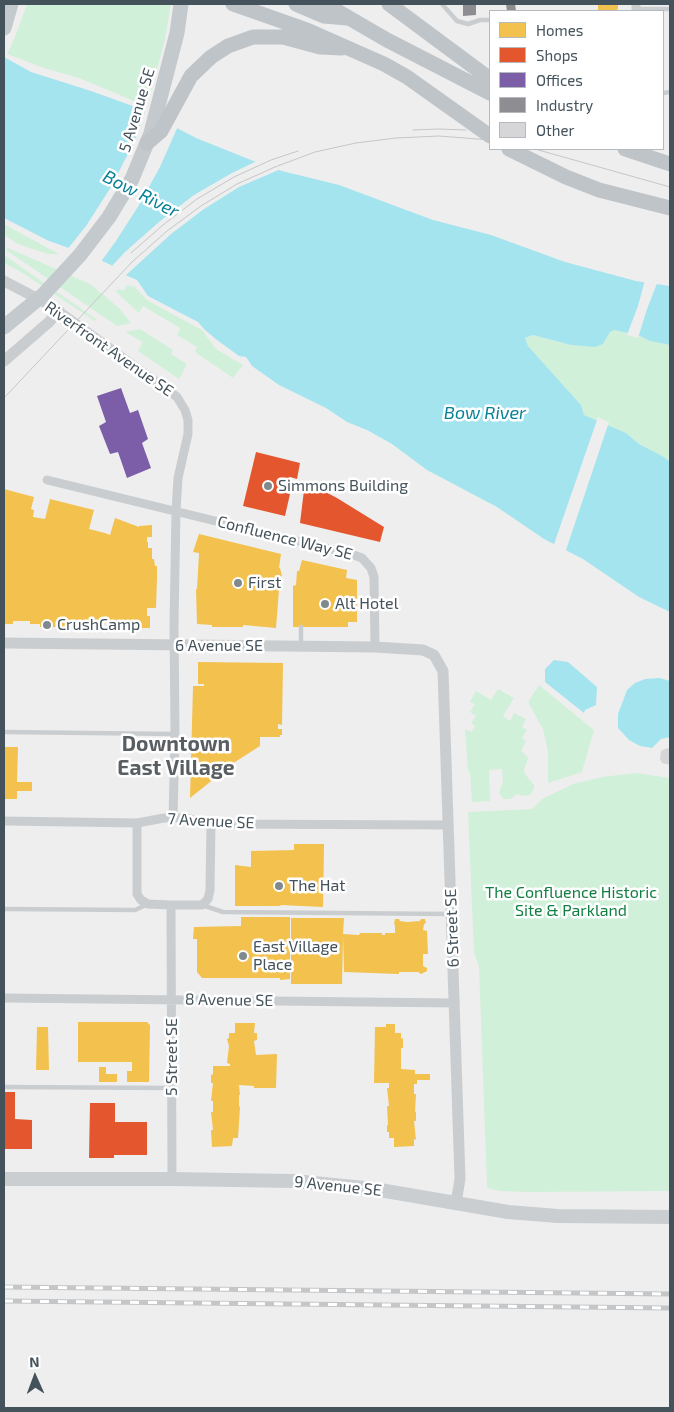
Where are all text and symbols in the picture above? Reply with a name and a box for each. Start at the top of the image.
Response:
legend [489,10,664,150]
text: Homes [536,21,583,39]
text: Shops [536,46,578,64]
street label: 5 Avenue SE [115,65,159,155]
text: Offices [536,71,583,89]
text: Industry [536,96,593,114]
text: Other [536,121,575,139]
water label: Bow River [99,166,183,222]
street label: Riverfront Avenue SE [41,297,177,401]
water label: Bow River [444,402,526,424]
place label: Simmons Building [278,476,408,496]
marker: Simmons Building [262,480,274,492]
street label: Confluence Way SE [215,512,355,564]
place label: First [248,573,281,593]
marker: First [232,577,244,589]
place label: Alt Hotel [335,594,398,614]
marker: Alt Hotel [319,598,331,610]
place label: CrushCamp [57,615,140,635]
marker: CrushCamp [41,619,53,631]
street label: 6 Avenue SE [175,636,263,656]
district label: Downtown East Village [117,731,235,781]
street label: 7 Avenue SE [167,809,255,833]
place label: The Hat [289,876,345,896]
marker: The Hat [273,880,285,892]
park label: The Confluence Historic Site & Parkland [485,883,657,921]
street label: 6 Street SE [441,888,463,968]
place label: East Village Place [253,937,338,975]
marker: East Village Place [237,950,249,962]
street label: 8 Avenue SE [185,990,273,1010]
street label: 5 Street SE [162,1018,182,1096]
street label: 9 Avenue SE [293,1172,383,1200]
north arrow [10,1352,60,1402]
text: N [29,1353,40,1370]

